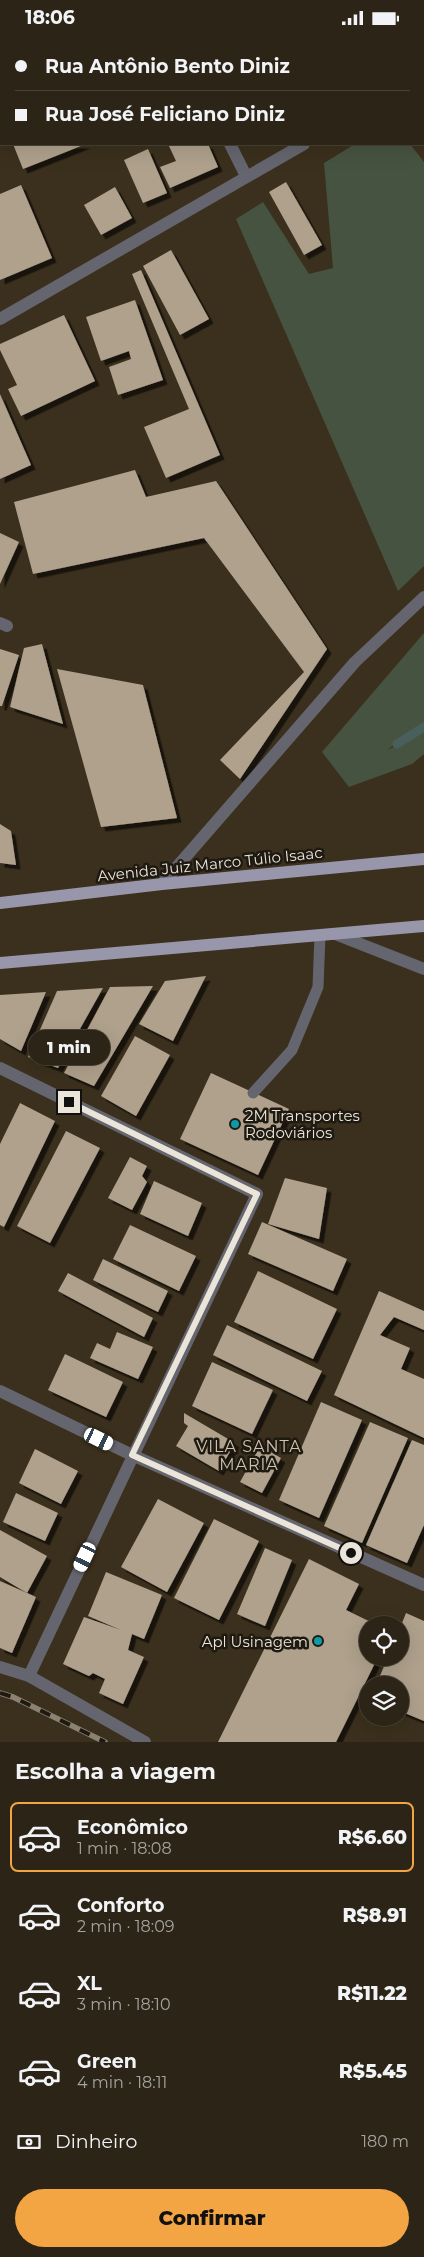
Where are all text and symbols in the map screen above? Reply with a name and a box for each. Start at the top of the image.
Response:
text: 18:06 [25,6,75,29]
text: Rua Antônio Bento Diniz [45,55,290,78]
text: Rua José Feliciano Diniz [45,103,285,126]
street label: Avenida Juiz Marco Túlio Isaac [97,843,323,885]
callout: 1 min [28,1029,110,1065]
text: 1 min [47,1038,91,1057]
route end [58,1091,80,1113]
place label: 2M Transportes Rodoviários [245,1106,360,1142]
marker: 2M Transportes Rodoviários [229,1118,241,1130]
car [82,1426,115,1452]
district label: VILA SANTA MARIA [196,1437,302,1474]
car [71,1540,98,1574]
route start [340,1542,362,1564]
map controls [359,1616,409,1726]
button: locate [359,1616,409,1666]
place label: Apl Usinagem [202,1632,308,1651]
marker: Apl Usinagem [312,1635,324,1647]
button: layers [359,1676,409,1726]
text: Escolha a viagem [15,1758,216,1785]
icon: car [17,1815,62,1860]
text: Econômico [77,1816,188,1839]
text: R$6.60 [338,1826,407,1849]
text: 1 min · 18:08 [77,1839,172,1858]
icon: car [17,1893,62,1938]
text: Conforto [77,1894,165,1917]
text: R$8.91 [342,1904,407,1927]
text: 2 min · 18:09 [77,1917,175,1936]
icon: car [17,1971,62,2016]
text: XL [77,1972,102,1995]
text: R$11.22 [337,1982,407,2005]
text: 3 min · 18:10 [77,1995,170,2014]
icon: car [17,2049,62,2094]
text: Green [77,2050,137,2073]
text: R$5.45 [339,2060,407,2083]
text: 4 min · 18:11 [77,2073,167,2092]
icon: cash [15,2128,43,2156]
text: Dinheiro [55,2130,137,2153]
text: 180 m [361,2132,409,2151]
button: Confirmar [15,2189,409,2247]

